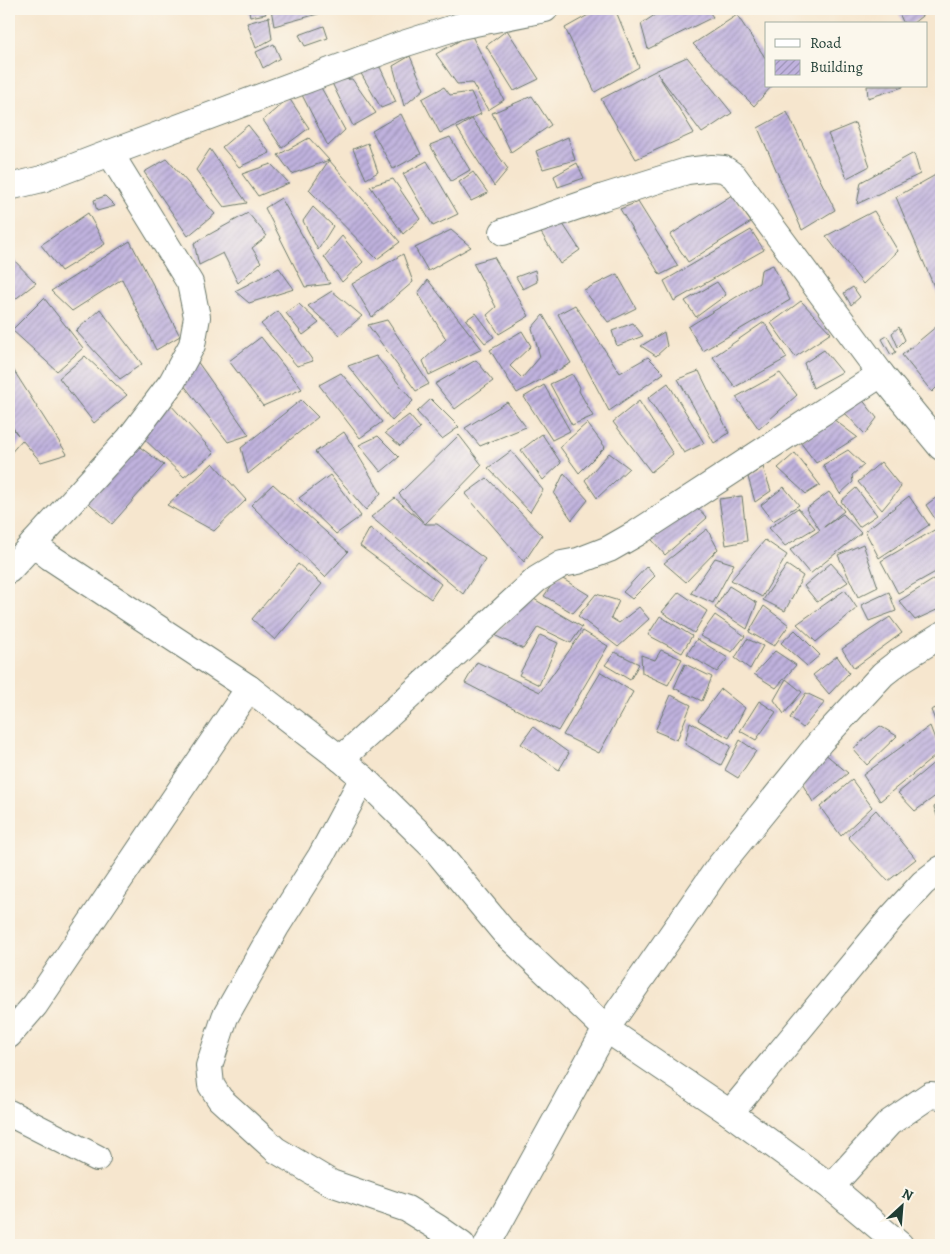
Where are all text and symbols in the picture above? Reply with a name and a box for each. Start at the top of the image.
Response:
legend [765,22,928,88]
text: Road [810,33,842,53]
text: Building [810,57,863,77]
north arrow [878,1182,928,1232]
text: N [899,1184,916,1206]

